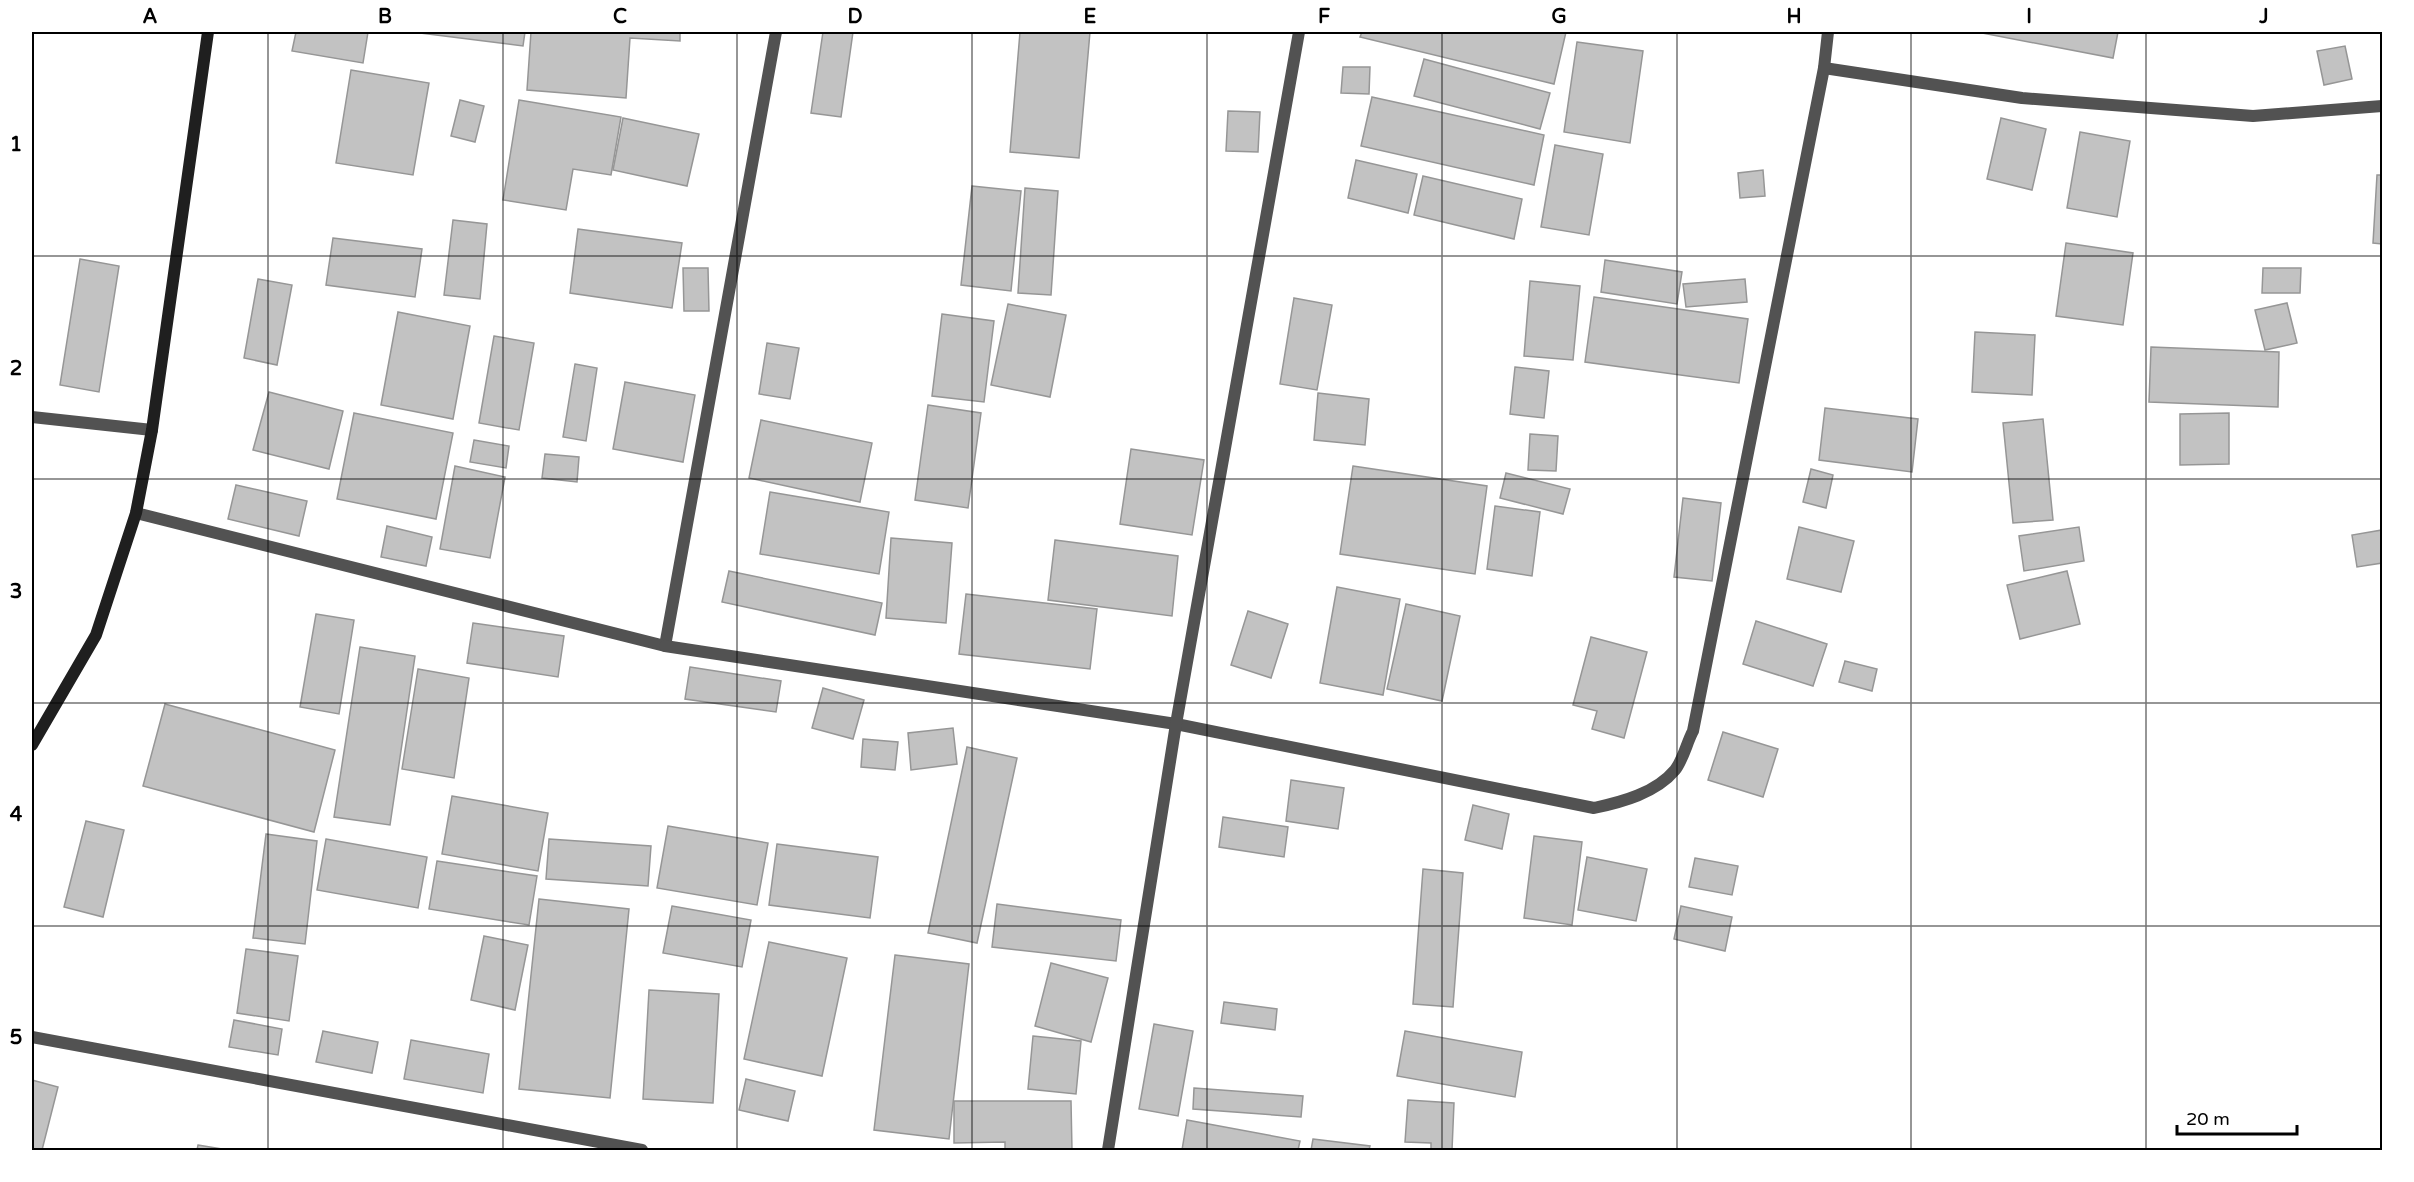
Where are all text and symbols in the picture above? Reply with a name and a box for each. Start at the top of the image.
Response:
text: A [143,5,158,29]
text: B [378,5,392,29]
text: C [613,5,627,29]
text: D [847,5,863,29]
text: E [1084,5,1097,29]
text: F [1318,5,1330,29]
text: G [1551,5,1567,29]
text: H [1786,5,1802,29]
text: I [2026,5,2032,29]
text: J [2258,5,2269,29]
text: 1 [10,133,22,157]
text: 2 [10,357,22,381]
text: 3 [10,580,22,604]
text: 4 [10,803,23,827]
text: 5 [10,1026,22,1050]
scale bar [2177,1098,2297,1136]
text: 20 m [2186,1108,2230,1130]

